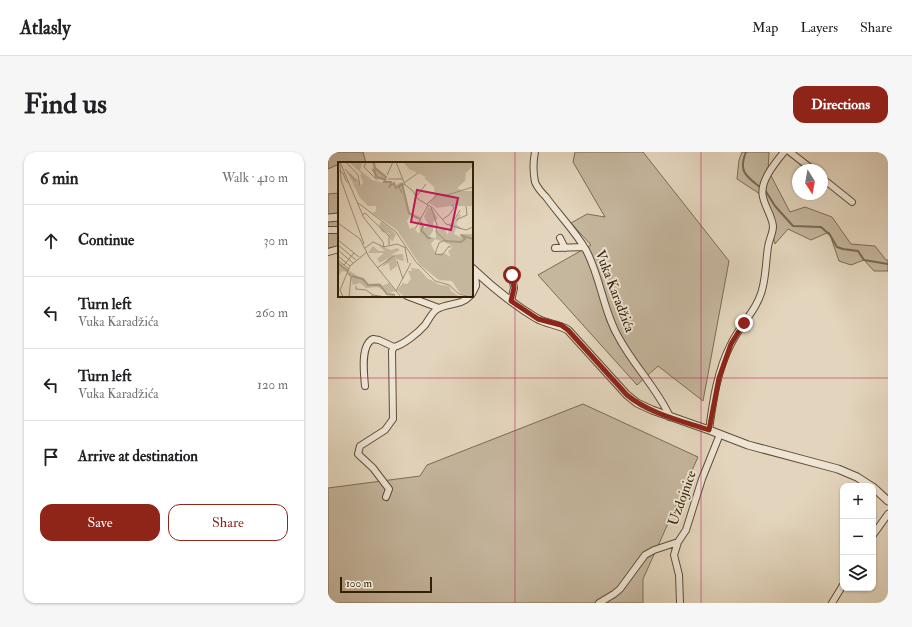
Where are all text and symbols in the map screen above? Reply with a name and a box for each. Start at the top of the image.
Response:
text: Atlasly [20,16,71,40]
text: Map [752,19,778,36]
text: Layers [800,19,838,36]
text: Share [860,19,892,36]
button: Directions [793,86,888,123]
text: Find us [24,87,107,122]
inset map [338,162,473,297]
north arrow [792,164,828,200]
text: 6 min [40,168,79,189]
text: Walk · 410 m [222,170,288,186]
icon: ahead [40,230,62,252]
text: Continue [78,231,134,250]
text: 30 m [264,233,288,249]
street label: Vuka Karadžića [592,247,639,335]
route start [503,266,521,284]
text: Turn left [78,295,132,314]
icon: left [40,302,62,324]
text: 260 m [255,305,288,321]
text: Vuka Karadžića [78,314,159,330]
route end [735,314,753,332]
text: Turn left [78,367,132,386]
icon: left [40,374,62,396]
text: 120 m [257,377,288,393]
text: Vuka Karadžića [78,386,159,402]
icon: arrive [40,446,62,468]
text: Arrive at destination [78,447,198,466]
street label: Uzdojnice [664,468,700,528]
map controls [840,483,876,591]
button: + [840,483,876,519]
button: Save [40,504,160,541]
button: Share [168,504,288,541]
button: − [840,519,876,555]
button: layers [840,555,876,591]
scale bar [340,575,432,594]
text: 100 m [346,577,372,590]

